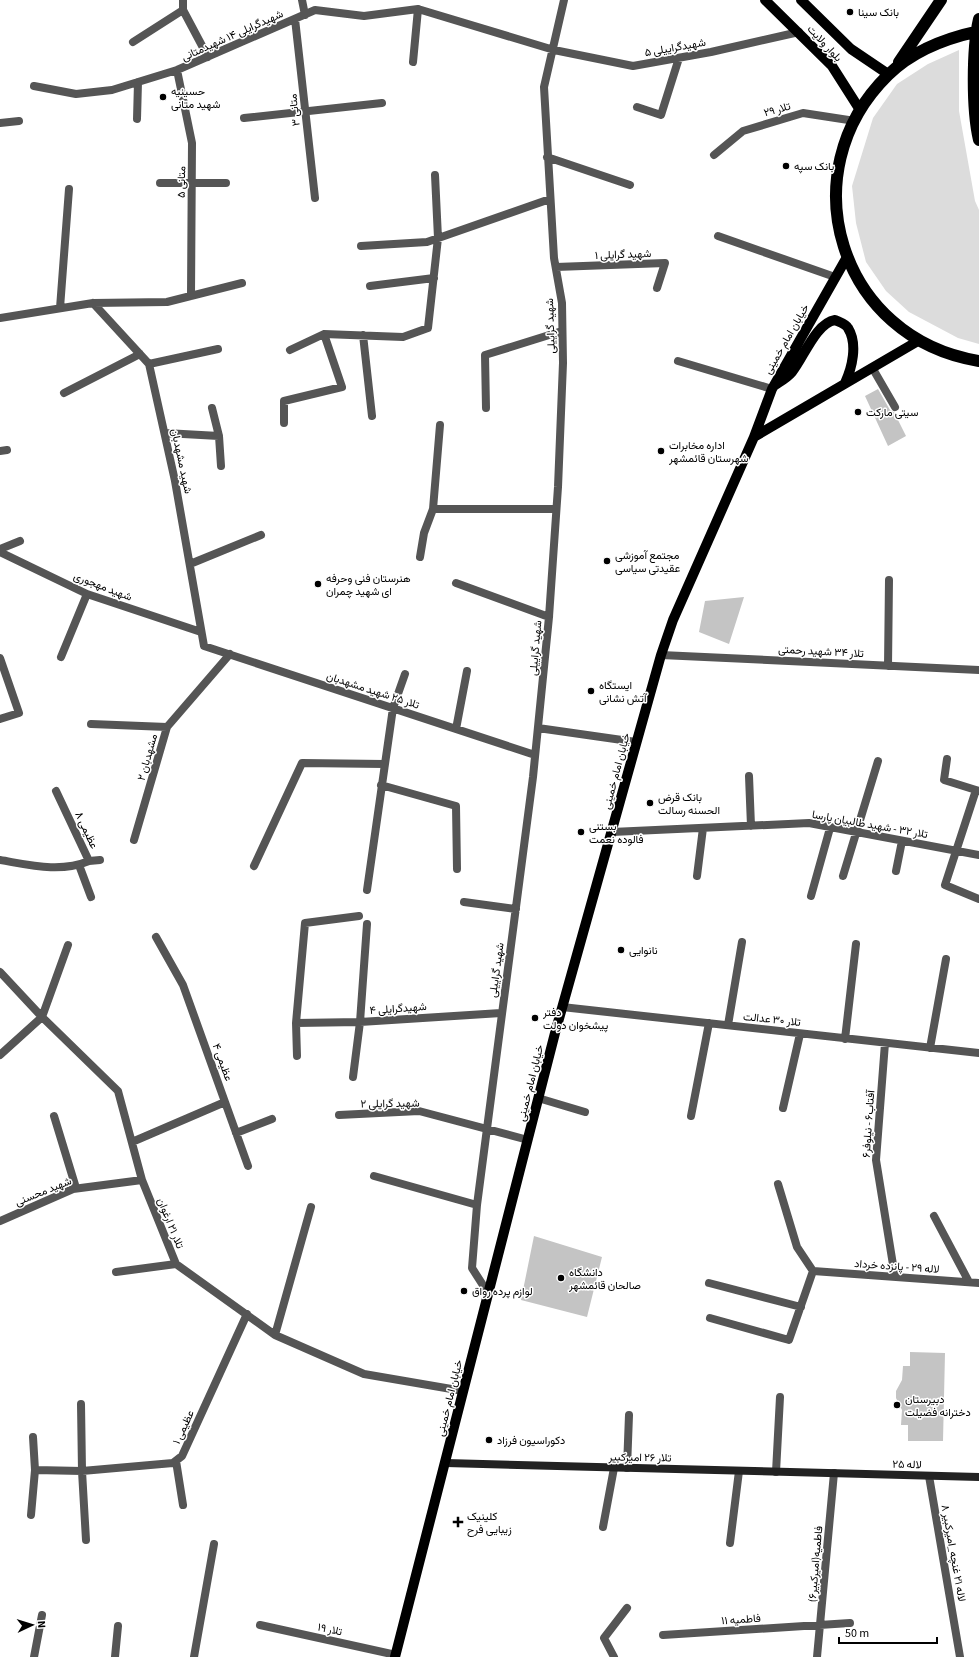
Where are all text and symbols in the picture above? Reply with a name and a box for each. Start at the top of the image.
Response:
place label: بانک سینا [858,5,899,20]
street label: شهیدگرایلی ۱۴ شهیدمتانی [179,6,286,65]
marker: بانک سینا [845,7,855,17]
street label: بلوار ولایت [804,22,845,65]
street label: شهیدگراییلی ۵ [643,35,707,60]
place label: حسینیه شهید متانی [171,84,221,112]
marker: حسینیه شهید متانی [158,92,168,102]
street label: متانی ۳ [285,93,304,127]
street label: تلار ۲۹ [762,98,793,120]
place label: بانک سپه [794,159,834,174]
marker: بانک سپه [781,161,791,171]
street label: متانی ۵ [174,166,189,198]
street label: شهید گرایلی ۱ [594,246,652,263]
street label: شهید گراییلی [542,298,559,354]
street label: خیابان امام خمینی [760,301,813,377]
place label: سیتی مارکت [866,405,919,420]
marker: سیتی مارکت [853,407,863,417]
street label: شهید مشهدبان [167,427,196,495]
place label: اداره مخابرات شهرستان قائمشهر [668,438,749,466]
marker: اداره مخابرات شهرستان قائمشهر [656,446,666,456]
place label: مجتمع آموزشی عقیدتی سیاسی [615,548,680,576]
marker: مجتمع آموزشی عقیدتی سیاسی [602,556,612,566]
street label: شهید مهجوری [71,568,134,605]
place label: هنرستان فنی وحرفه ای شهید چمران [326,571,411,599]
marker: هنرستان فنی وحرفه ای شهید چمران [313,579,323,589]
street label: شهید گراییلی [526,619,545,676]
street label: تلار ۳۴ شهید رحمتی [778,642,865,661]
street label: تلار ۲۵ شهید مشهدبان [324,668,422,713]
place label: ایستگاه آتش نشانی [599,678,648,706]
marker: ایستگاه آتش نشانی [586,686,596,696]
street label: خیابان امام خمینی [599,731,634,811]
street label: مشهدبان ۲ [134,732,161,782]
place label: بانک قرض الحسنه رسالت [658,790,720,818]
marker: بانک قرض الحسنه رسالت [645,798,655,808]
street label: تلار ۳۲ - شهید طالبیان پارسا [811,807,929,842]
street label: عظیمی ۸ [71,809,102,851]
place label: بستنی فالوده نعمت [589,819,644,847]
marker: بستنی فالوده نعمت [576,827,586,837]
street label: شهید گراییلی [485,941,508,999]
place label: نانوایی [629,943,658,958]
marker: نانوایی [616,945,626,955]
street label: شهیدگرایلی ۴ [369,999,427,1018]
place label: دفتر پیشخوان دولت [542,1005,608,1033]
street label: تلار ۳۰ عدالت [742,1009,802,1030]
marker: دفتر پیشخوان دولت [530,1013,540,1023]
street label: عظیمی ۴ [209,1041,236,1083]
street label: خیابان امام خمینی [514,1043,547,1123]
street label: آفتاب۶ - نیلوفر۶ [859,1088,878,1158]
street label: شهید گرایلی ۲ [360,1095,420,1112]
street label: شهید محسنی [13,1173,74,1210]
street label: تلار ۲۱ ارغوان [154,1196,188,1251]
street label: لاله ۲۹ - پانزده خرداد [854,1256,940,1277]
place label: دانشگاه صالحان قائمشهر [568,1265,641,1293]
marker: دانشگاه صالحان قائمشهر [556,1273,566,1283]
place label: لوازم پرده رواق [472,1284,533,1299]
marker: لوازم پرده رواق [459,1286,469,1296]
street label: خیابان امام خمینی [433,1358,466,1438]
place label: دبیرستان دخترانه فضیلت [905,1392,971,1420]
marker: دبیرستان دخترانه فضیلت [892,1400,902,1410]
street label: عظیمی ۱ [169,1407,198,1447]
place label: دکوراسیون فرزاد [497,1433,565,1448]
marker: دکوراسیون فرزاد [484,1435,494,1445]
street label: تلار ۲۶ امیرکبیر [607,1449,672,1466]
street label: لاله ۲۵ [892,1457,922,1472]
street label: لاله ۲۱ غنچه_امیرکبیر ۸ [938,1503,969,1603]
place label: کلینیک زیبایی فرح [467,1509,512,1537]
marker: کلینیک زیبایی فرح [452,1516,464,1528]
street label: فاطمیه(امیرکبیر۶) [805,1525,826,1603]
north arrow [12,1605,52,1645]
street label: فاطمیه ۱۱ [721,1611,761,1628]
scale bar [839,1619,937,1645]
text: N [34,1620,49,1629]
street label: تلار ۱۹ [316,1620,344,1639]
text: 50 m [845,1625,869,1642]

